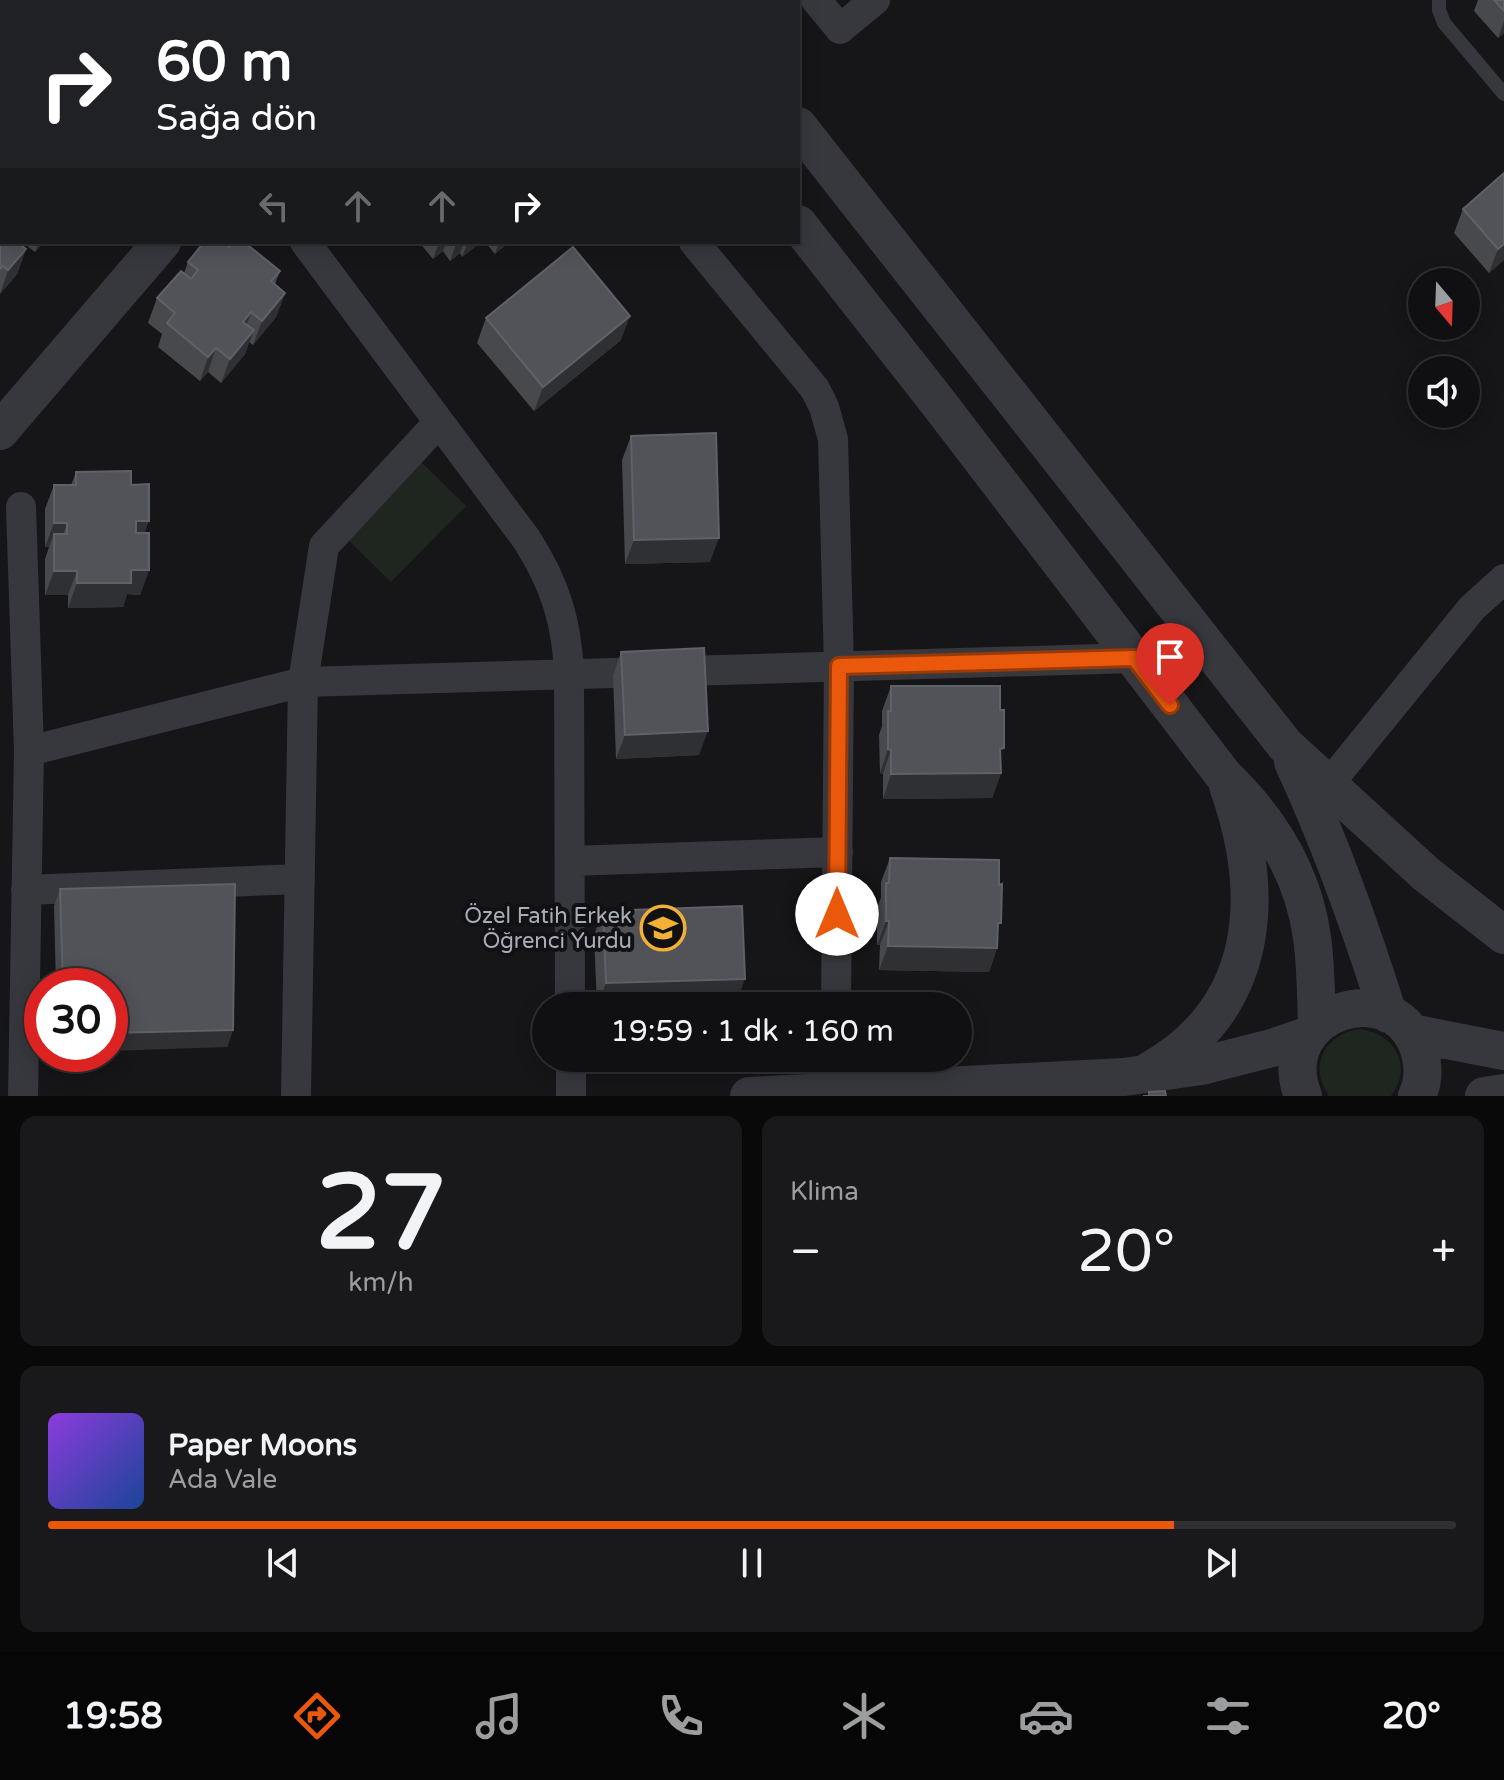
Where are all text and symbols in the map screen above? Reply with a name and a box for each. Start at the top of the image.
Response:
text: 60 m [156,29,292,96]
icon: right [24,32,128,136]
text: Sağa dön [156,97,317,140]
icon: left [252,184,296,228]
icon: ahead [336,184,380,228]
icon: ahead [420,184,464,228]
icon: right [504,184,548,228]
north arrow [1408,268,1480,340]
map controls [1408,268,1480,428]
button: sound [1408,356,1480,428]
pin [1136,623,1204,705]
icon: arrive [1148,635,1192,679]
position arrow [795,872,879,956]
place label: Özel Fatih Erkek Öğrenci Yurdu [464,903,632,954]
school or university icon: Özel Fatih Erkek Öğrenci Yurdu [639,904,687,952]
speed limit sign: 30 [24,968,128,1072]
text: 19:59 · 1 dk · 160 m [610,1013,894,1050]
text: 27 [316,1152,446,1277]
text: Klima [790,1176,859,1207]
text: 20° [1077,1216,1175,1288]
text: − [790,1226,821,1279]
text: + [1431,1226,1456,1279]
text: km/h [348,1267,414,1298]
text: Paper Moons [168,1427,357,1464]
text: Ada Vale [168,1464,277,1495]
icon: previous [261,1541,305,1585]
icon: pause [730,1541,774,1585]
icon: next [1199,1541,1243,1585]
icon: directions [289,1688,345,1744]
icon: music [471,1688,527,1744]
icon: phone [653,1688,709,1744]
icon: climate [836,1688,892,1744]
icon: car [1018,1688,1074,1744]
icon: filters [1200,1688,1256,1744]
text: 19:58 [63,1695,163,1738]
text: 20° [1382,1695,1441,1738]

